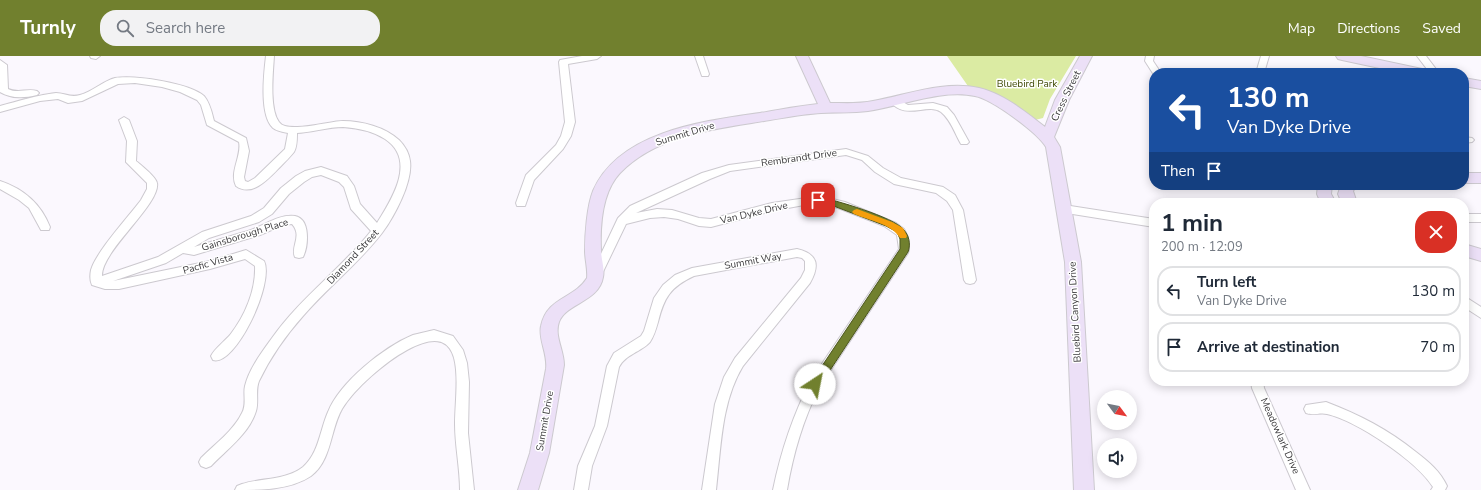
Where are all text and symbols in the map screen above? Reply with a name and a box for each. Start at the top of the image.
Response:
search box [100,10,380,46]
text: Turnly [20,15,76,41]
icon: search [114,17,136,39]
text: Search here [146,18,225,38]
text: Map [1288,19,1315,38]
text: Directions [1337,19,1400,38]
text: Saved [1422,19,1461,38]
street label: Cress Street [1048,68,1085,124]
park label: Bluebird Park [997,77,1058,91]
text: 130 m [1227,79,1310,117]
icon: left [1161,84,1213,136]
text: Van Dyke Drive [1227,115,1351,139]
street label: Summit Drive [654,118,716,150]
street label: Rembrandt Drive [760,146,838,170]
icon: arrive [1203,160,1225,182]
text: Then [1161,161,1195,181]
pin [801,183,835,217]
icon: arrive [807,189,829,211]
street label: Van Dyke Drive [718,198,789,228]
text: 1 min [1161,207,1223,239]
button: close [1415,211,1457,253]
street label: Gainsborough Place [200,215,290,255]
street label: Diamond Street [324,226,383,288]
text: 200 m · 12:09 [1161,238,1243,256]
street label: Summit Way [723,249,784,273]
street label: Pacfic Vista [181,250,235,278]
street label: Bluebird Canyon Drive [1065,261,1085,363]
text: Turn left [1197,272,1256,292]
icon: left [1163,280,1185,302]
text: 130 m [1411,281,1455,301]
text: Van Dyke Drive [1197,292,1287,310]
icon: arrive [1163,336,1185,358]
text: Arrive at destination [1197,337,1340,357]
text: 70 m [1420,337,1455,357]
position arrow [794,363,836,405]
street label: Summit Drive [533,390,557,452]
north arrow [1097,390,1137,430]
map controls [1097,390,1137,478]
street label: Meadowlark Drive [1257,396,1303,476]
button: sound [1097,438,1137,478]

